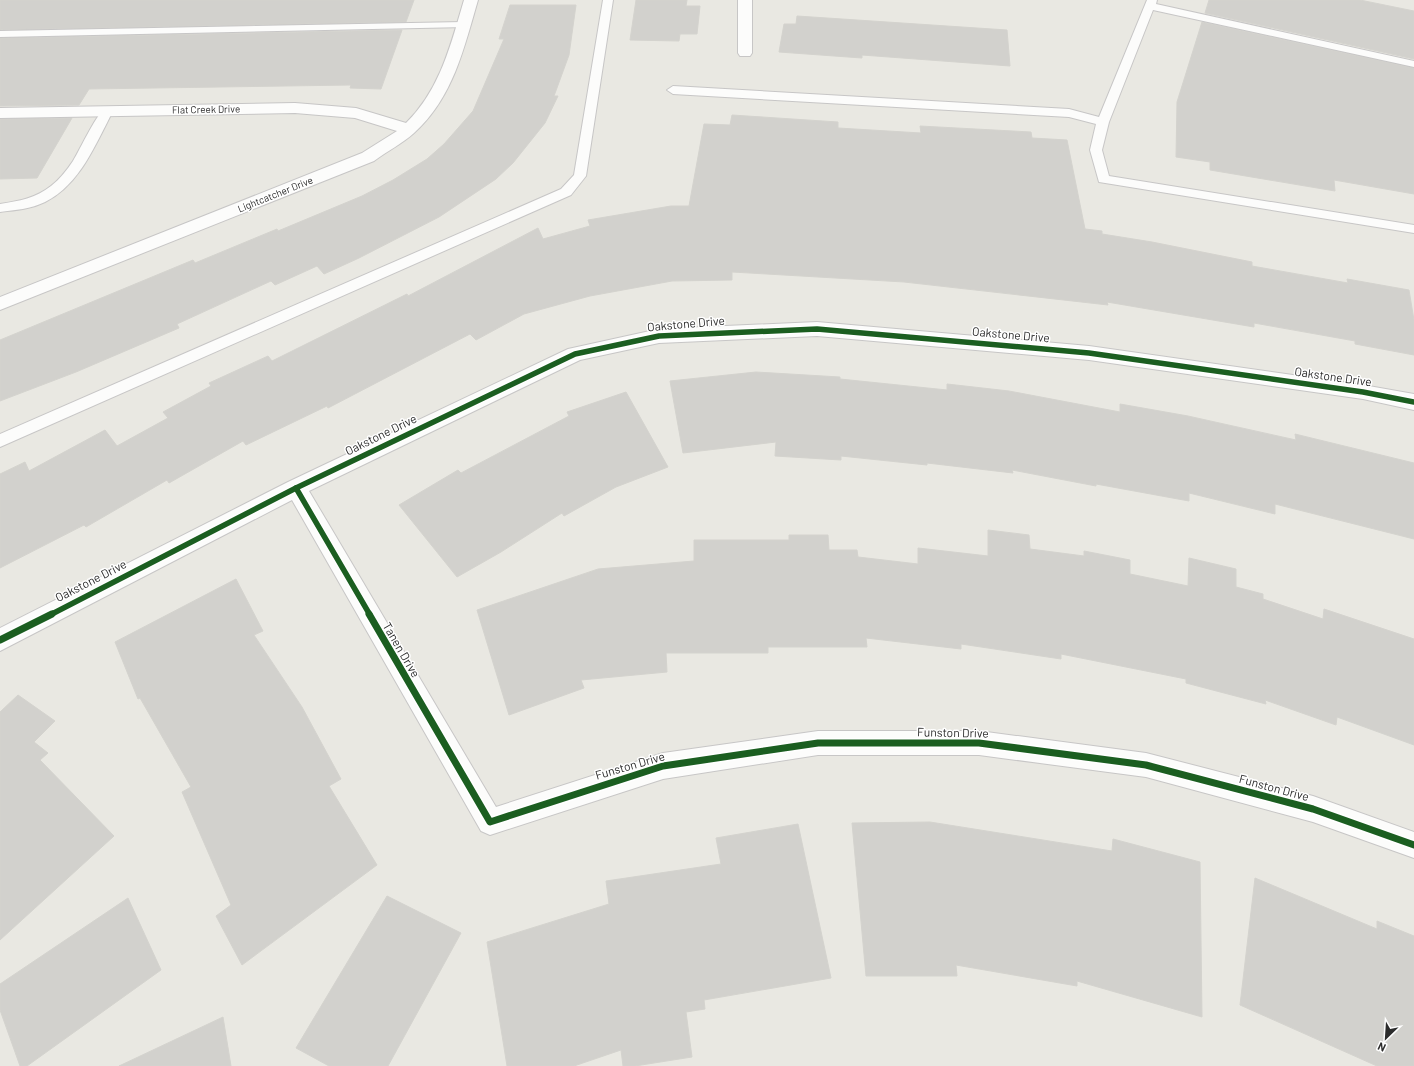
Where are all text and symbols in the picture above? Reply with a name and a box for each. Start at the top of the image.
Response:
street label: Flat Creek Drive [172,102,240,116]
street label: Lightcatcher Drive [236,173,314,215]
street label: Oakstone Drive [647,313,725,333]
street label: Oakstone Drive [972,324,1050,344]
street label: Oakstone Drive [1294,364,1373,388]
street label: Oakstone Drive [342,411,419,457]
street label: Oakstone Drive [53,556,128,604]
street label: Tanen Drive [381,620,423,679]
street label: Funston Drive [917,724,989,740]
street label: Funston Drive [593,748,666,782]
street label: Funston Drive [1238,771,1311,803]
north arrow [1366,1018,1406,1058]
text: N [1375,1040,1388,1055]

